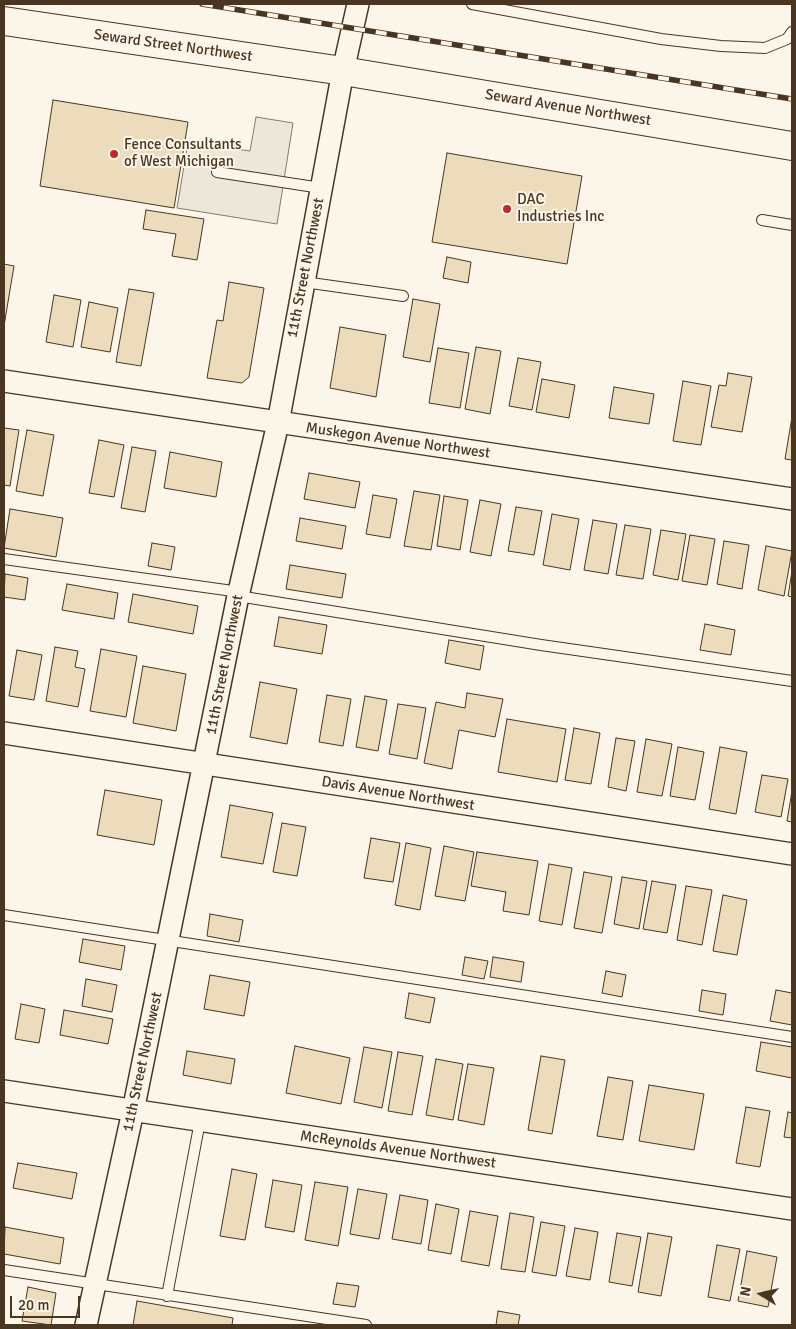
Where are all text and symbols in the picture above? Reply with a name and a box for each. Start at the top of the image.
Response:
street label: Seward Street Northwest [93,26,253,66]
street label: Seward Avenue Northwest [484,86,652,130]
place label: Fence Consultants of West Michigan [124,136,242,171]
marker: Fence Consultants of West Michigan [108,148,120,160]
place label: DAC Industries Inc [517,191,604,226]
street label: 11th Street Northwest [284,196,328,340]
marker: DAC Industries Inc [501,203,513,215]
street label: Muskegon Avenue Northwest [305,419,491,463]
street label: 11th Street Northwest [203,593,247,737]
street label: Davis Avenue Northwest [320,773,476,815]
street label: 11th Street Northwest [119,991,167,1133]
street label: McReynolds Avenue Northwest [299,1127,497,1173]
north arrow [736,1269,786,1319]
text: N [737,1285,755,1298]
scale bar [12,1286,82,1318]
text: 20 m [18,1296,49,1314]

